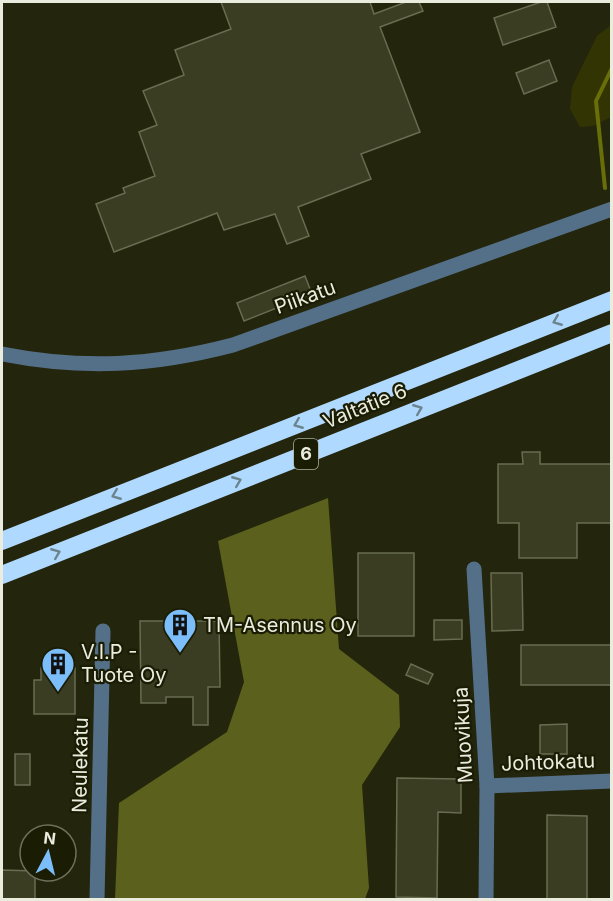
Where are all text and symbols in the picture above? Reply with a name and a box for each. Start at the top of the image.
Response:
street label: Piikatu [271,275,339,319]
one-way arrow [552,314,563,326]
street label: Valtatie 6 [320,378,410,434]
one-way arrow [412,404,423,416]
one-way arrow [293,417,304,429]
road number: 6 [294,439,318,469]
one-way arrow [231,476,242,488]
one-way arrow [111,488,122,500]
one-way arrow [50,548,61,560]
building icon: TM-Asennus Oy [162,607,198,654]
place label: TM-Asennus Oy [203,613,357,637]
place label: V.I.P - Tuote Oy [81,640,166,687]
building icon: V.I.P - Tuote Oy [40,646,76,693]
street label: Muovikuja [448,686,478,784]
street label: Neulekatu [67,717,93,813]
street label: Johtokatu [501,748,595,776]
north arrow [18,823,78,883]
text: N [43,827,57,849]

